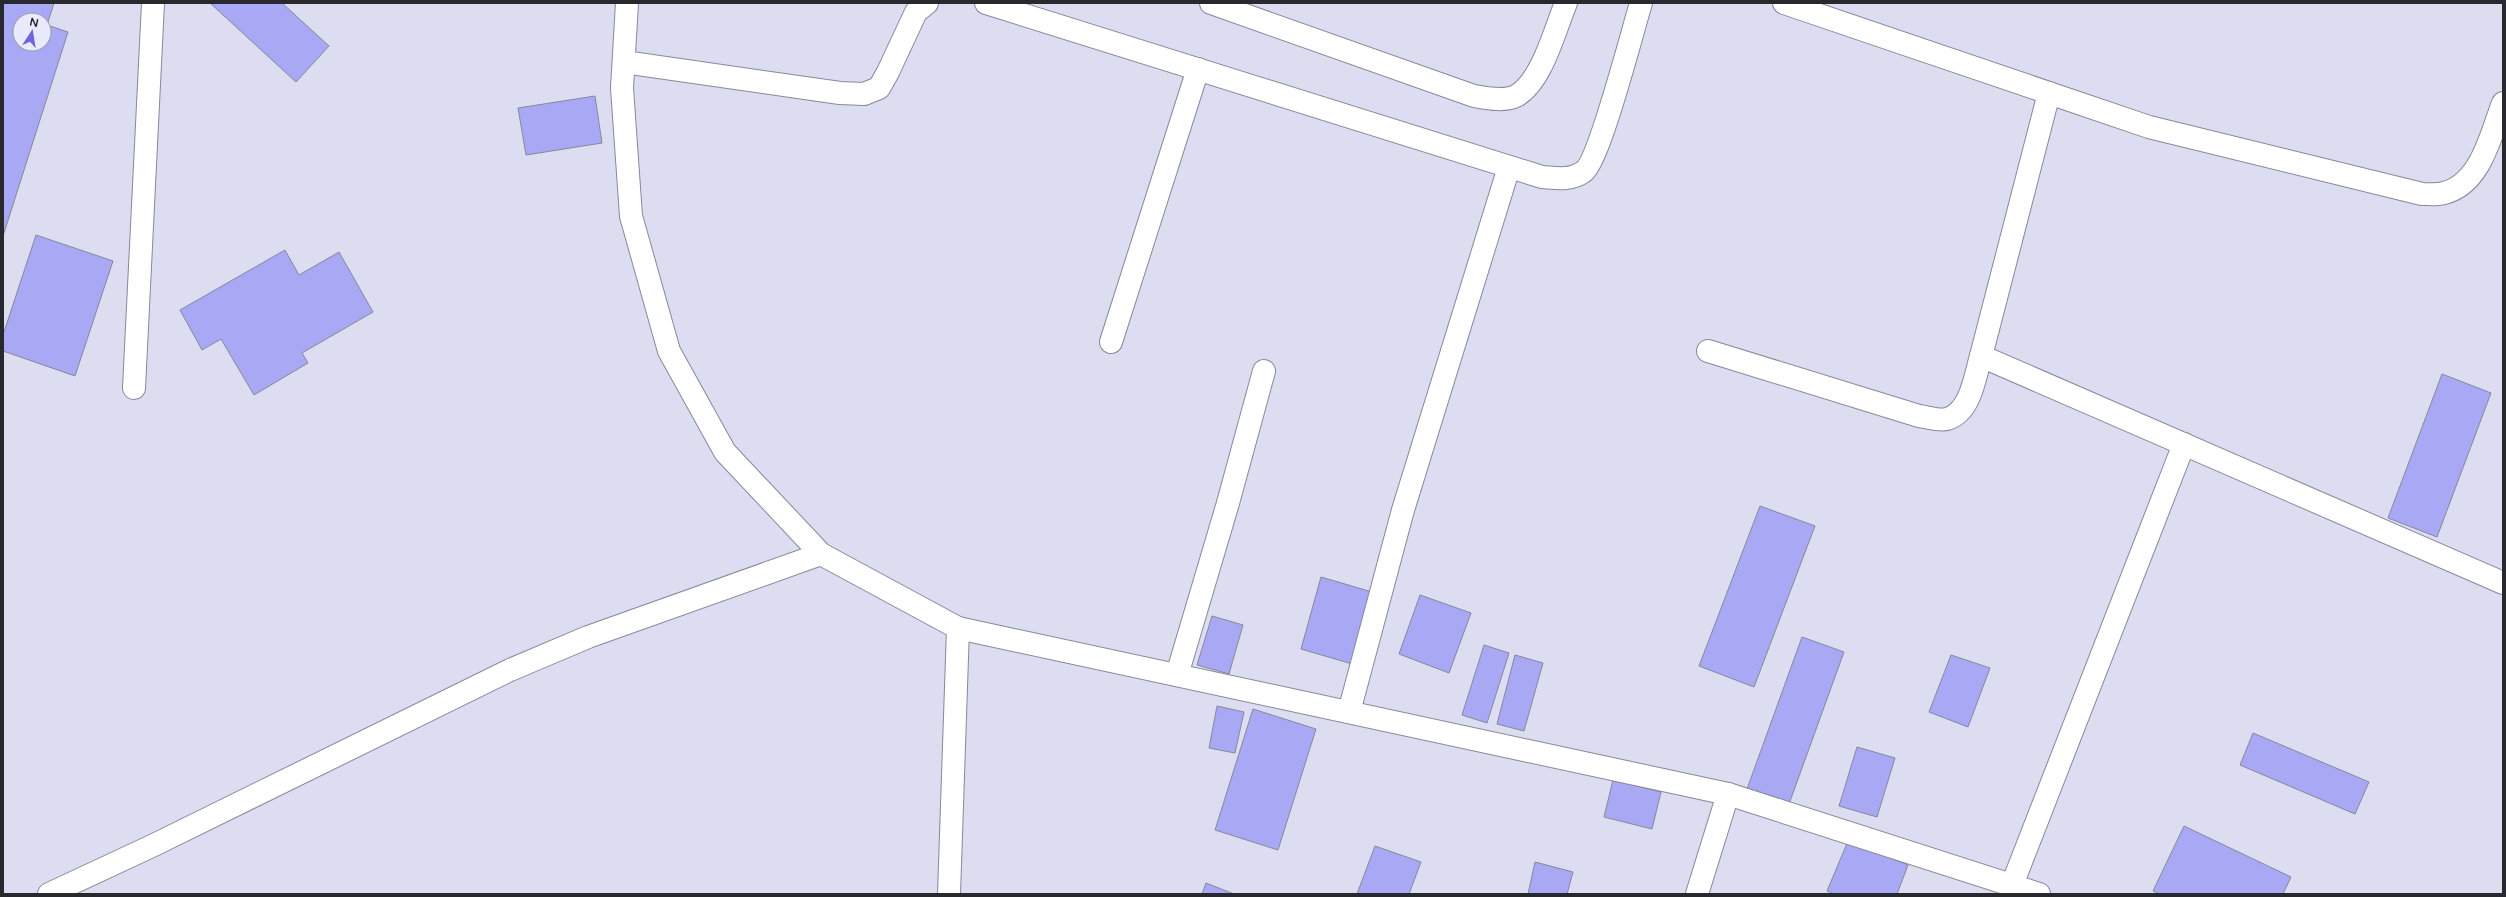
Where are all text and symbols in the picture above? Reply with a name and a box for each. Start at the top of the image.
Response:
north arrow [12,12,52,52]
text: N [28,15,40,30]

